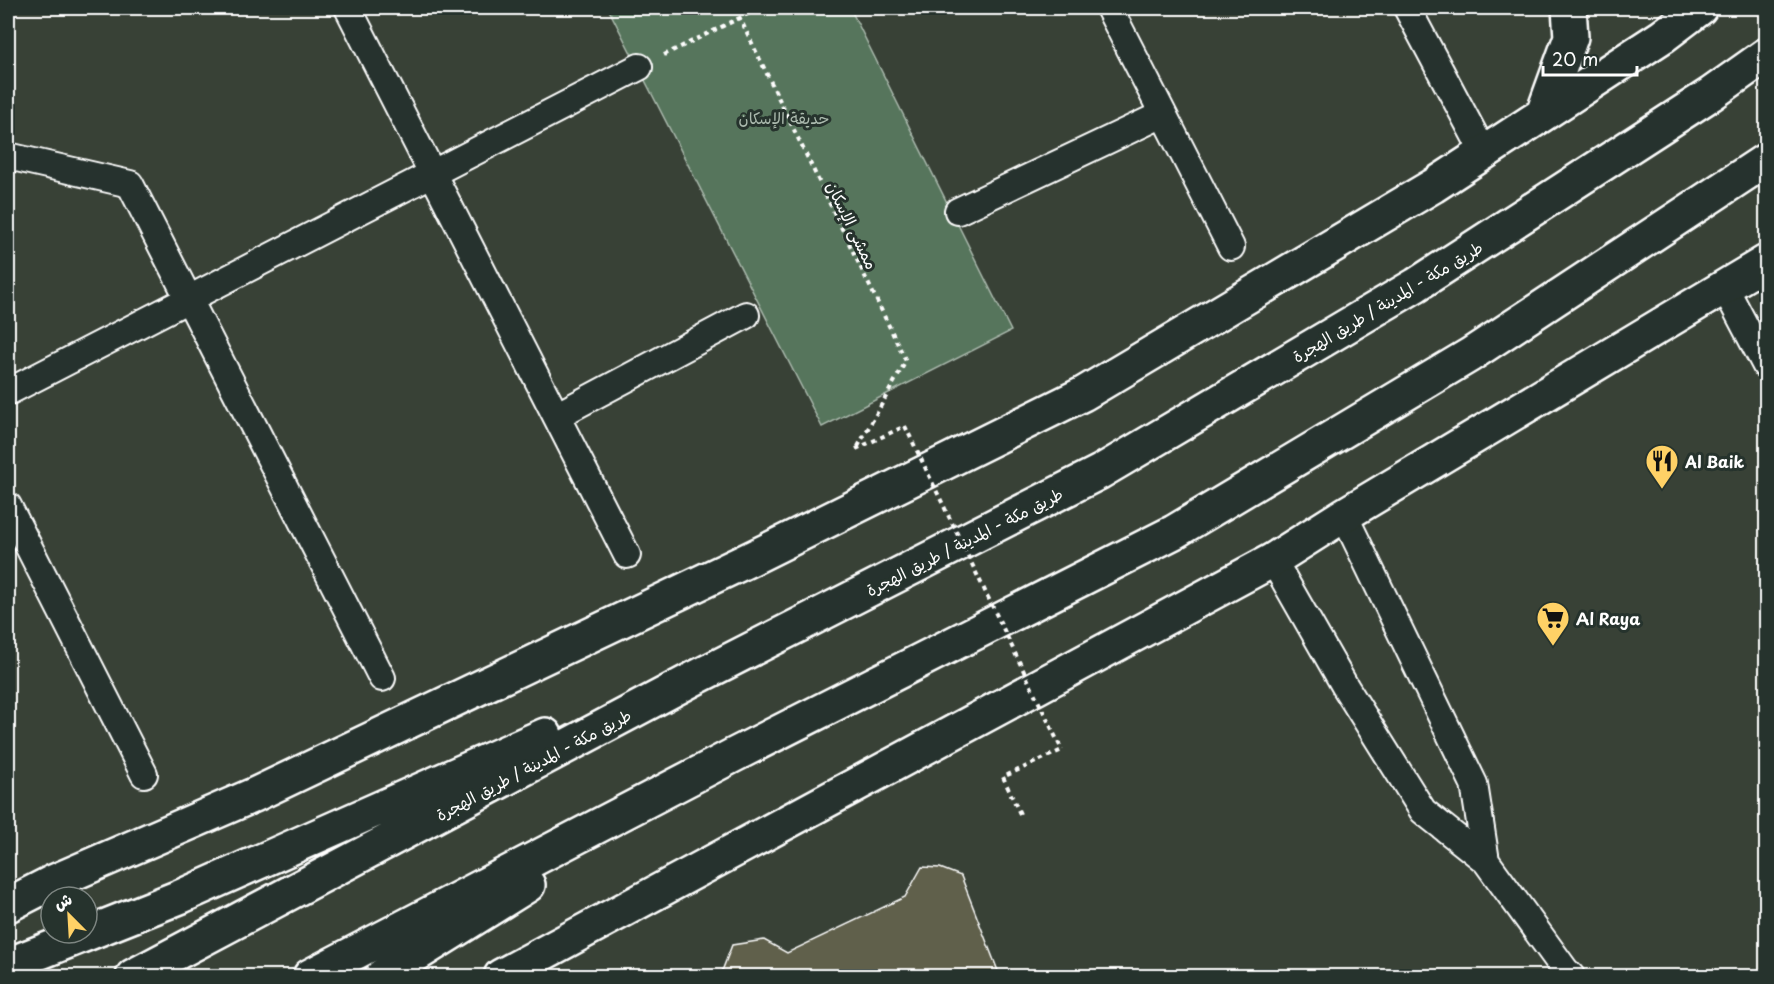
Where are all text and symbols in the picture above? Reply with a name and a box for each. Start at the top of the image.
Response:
scale bar [1543,39,1638,77]
text: 20 m [1552,45,1598,72]
park label: حديقة الإسكان [739,105,829,129]
street label: ممشى الإسكان [821,177,885,273]
street label: طريق مكة - المدينة / طريق الهجرة [1287,235,1487,367]
restaurant icon: Al Baik [1644,443,1680,490]
place label: Al Baik [1684,449,1744,473]
street label: طريق مكة - المدينة / طريق الهجرة [861,481,1067,601]
supermarket icon: Al Raya [1535,600,1571,647]
place label: Al Raya [1576,606,1640,630]
street label: طريق مكة - المدينة / طريق الهجرة [431,702,635,826]
north arrow [39,885,99,945]
text: ش [50,886,75,915]

